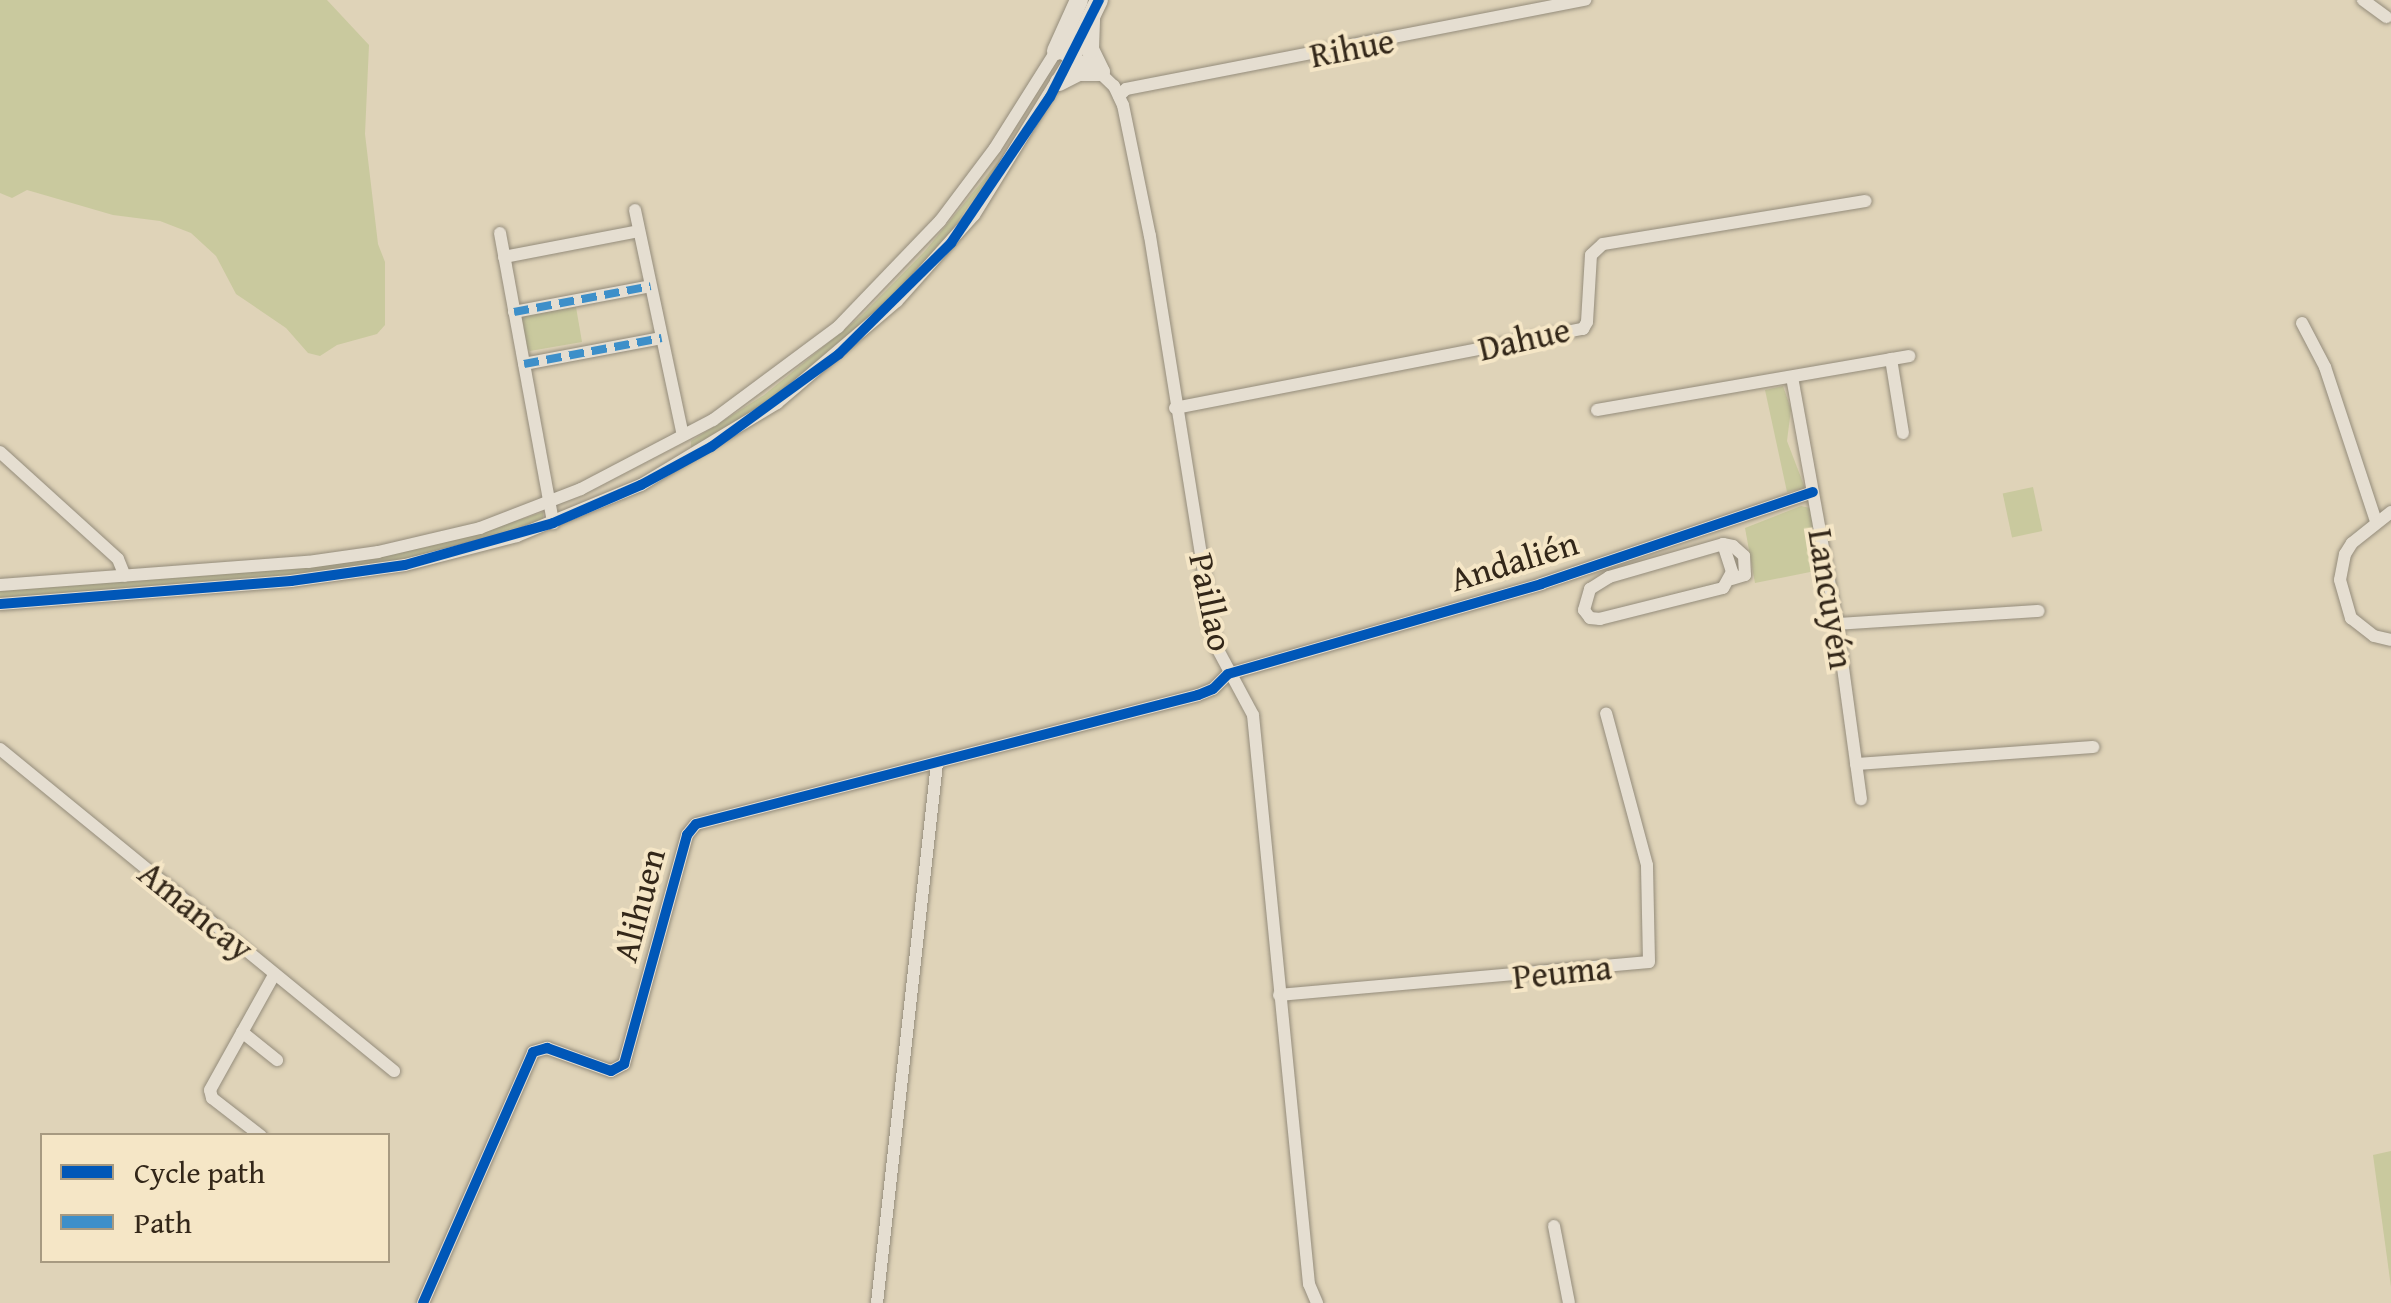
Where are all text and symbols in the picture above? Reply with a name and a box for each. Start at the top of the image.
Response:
street label: Rihue [1306,19,1398,77]
street label: Dahue [1474,308,1574,370]
street label: Andalién [1445,522,1583,600]
street label: Lancuyén [1799,526,1863,672]
street label: Paillao [1180,549,1242,655]
street label: Alihuen [604,844,674,966]
street label: Amancay [130,852,262,970]
street label: Peuma [1510,946,1614,998]
legend [40,1133,390,1263]
text: Cycle path [134,1150,265,1194]
text: Path [134,1200,192,1244]

